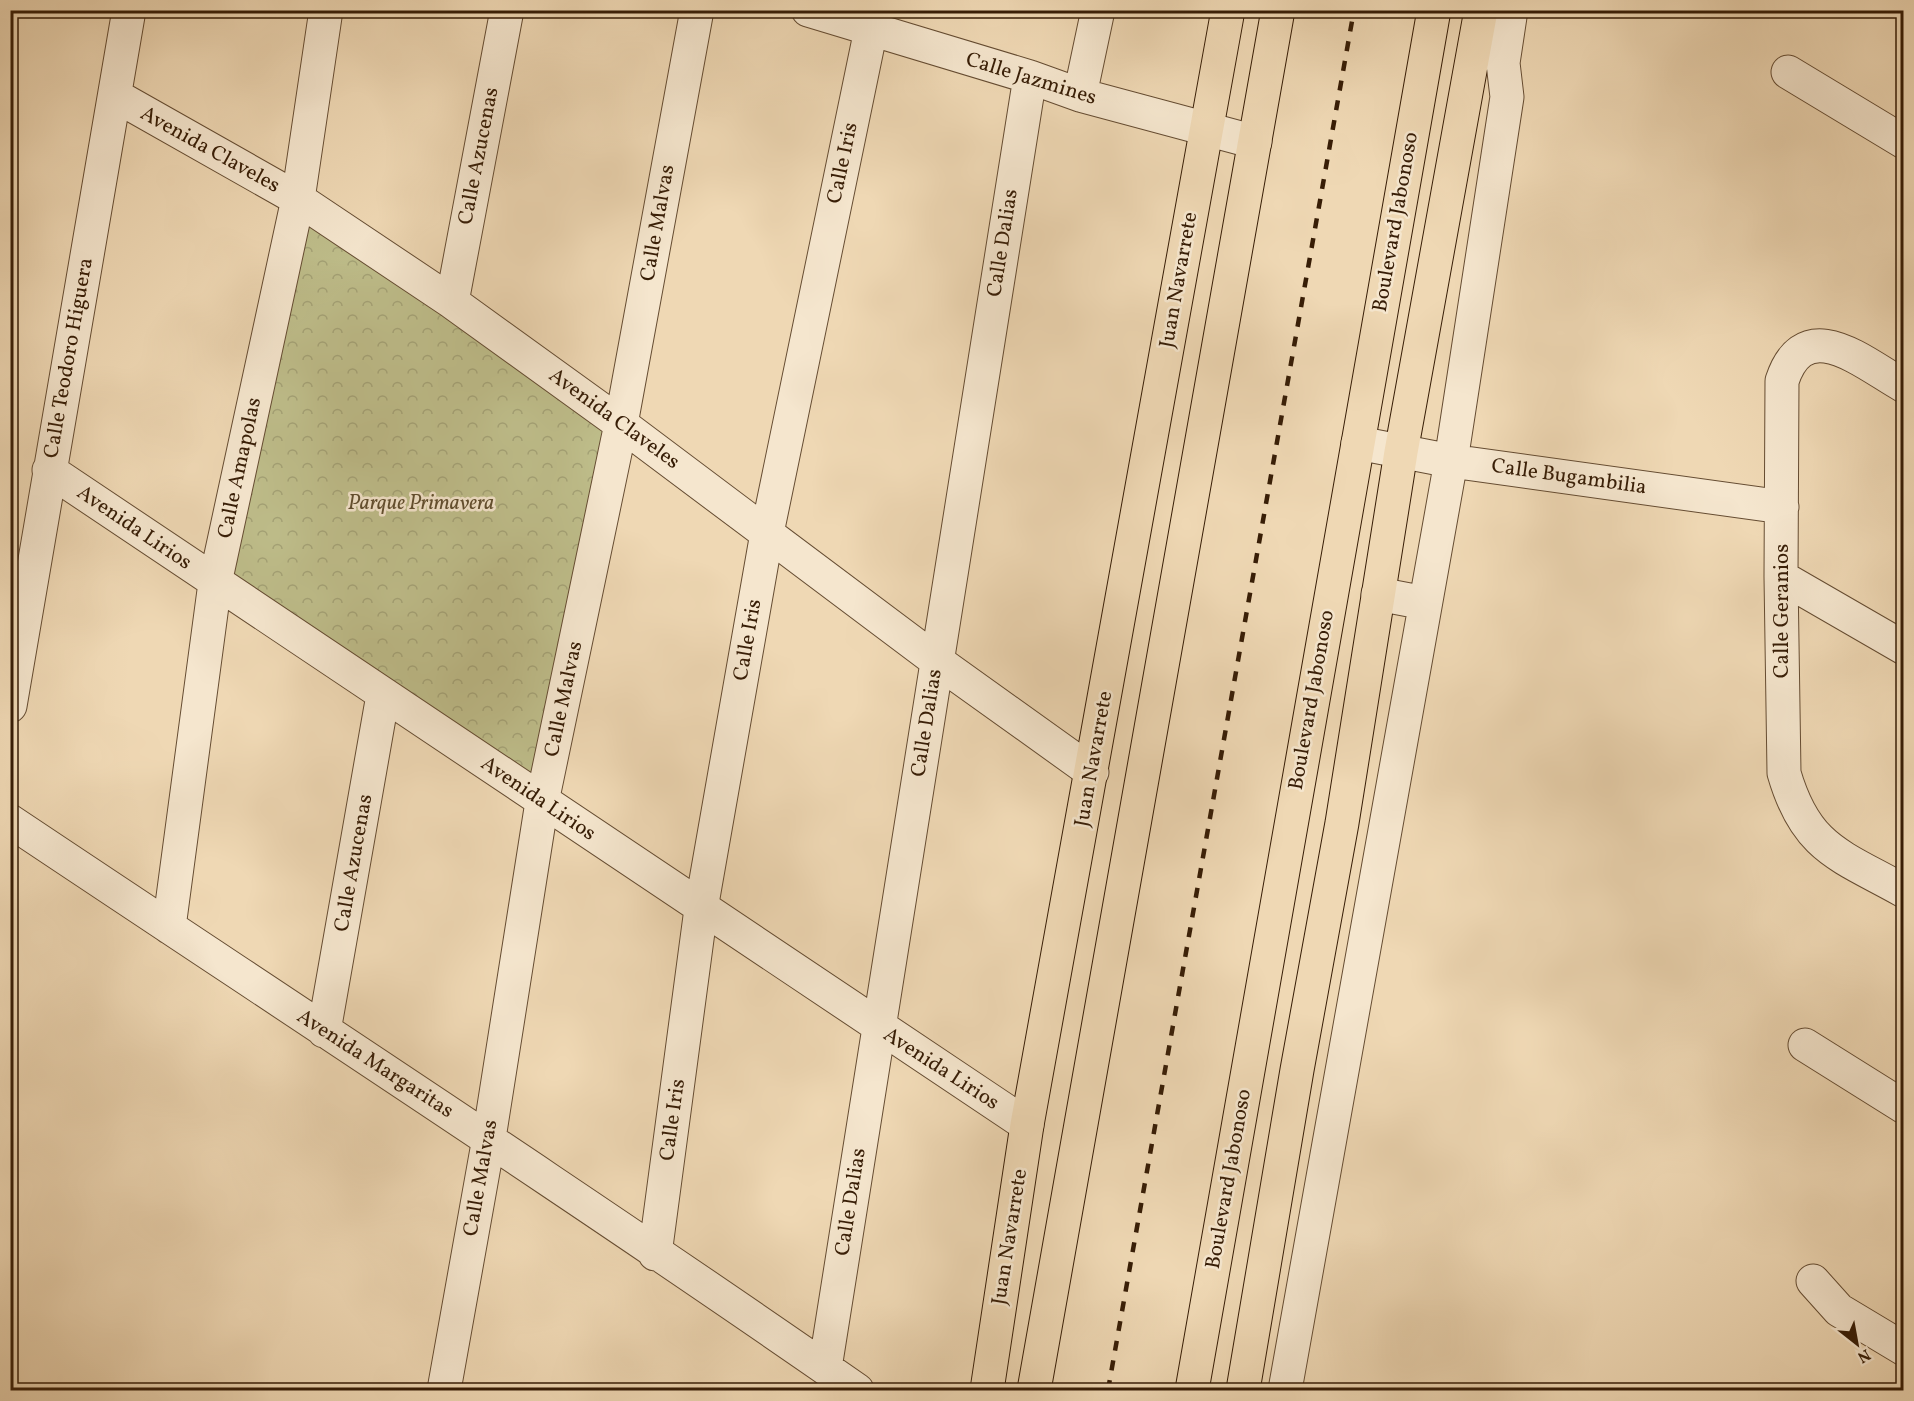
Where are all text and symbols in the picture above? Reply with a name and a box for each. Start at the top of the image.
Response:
street label: Calle Jazmines [962,45,1100,113]
street label: Calle Azucenas [451,85,507,227]
street label: Avenida Claveles [135,100,285,200]
street label: Calle Iris [820,120,866,206]
street label: Boulevard Jabonoso [1366,130,1426,314]
street label: Calle Malvas [633,163,683,283]
street label: Calle Dalias [980,187,1026,299]
street label: Juan Navarrete [1153,210,1205,350]
street label: Calle Teodoro Higuera [37,255,101,461]
street label: Avenida Claveles [543,362,685,476]
street label: Calle Amapolas [211,395,269,541]
street label: Calle Bugambilia [1490,452,1648,502]
street label: Avenida Lirios [71,479,197,577]
park label: Parque Primavera [348,489,494,518]
street label: Calle Geranios [1768,544,1797,678]
street label: Calle Iris [727,597,769,683]
street label: Boulevard Jabonoso [1282,608,1342,792]
street label: Calle Malvas [538,638,590,760]
street label: Calle Dalias [904,667,950,779]
street label: Juan Navarrete [1068,689,1120,829]
street label: Avenida Lirios [475,750,601,848]
street label: Calle Azucenas [328,792,380,934]
street label: Avenida Margaritas [291,1002,459,1126]
street label: Avenida Lirios [877,1021,1005,1117]
street label: Calle Iris [653,1077,693,1163]
street label: Boulevard Jabonoso [1199,1087,1259,1271]
street label: Calle Malvas [456,1118,506,1238]
street label: Calle Dalias [828,1146,874,1258]
street label: Juan Navarrete [985,1167,1035,1307]
north arrow [1827,1314,1887,1374]
text: N [1853,1343,1874,1368]

